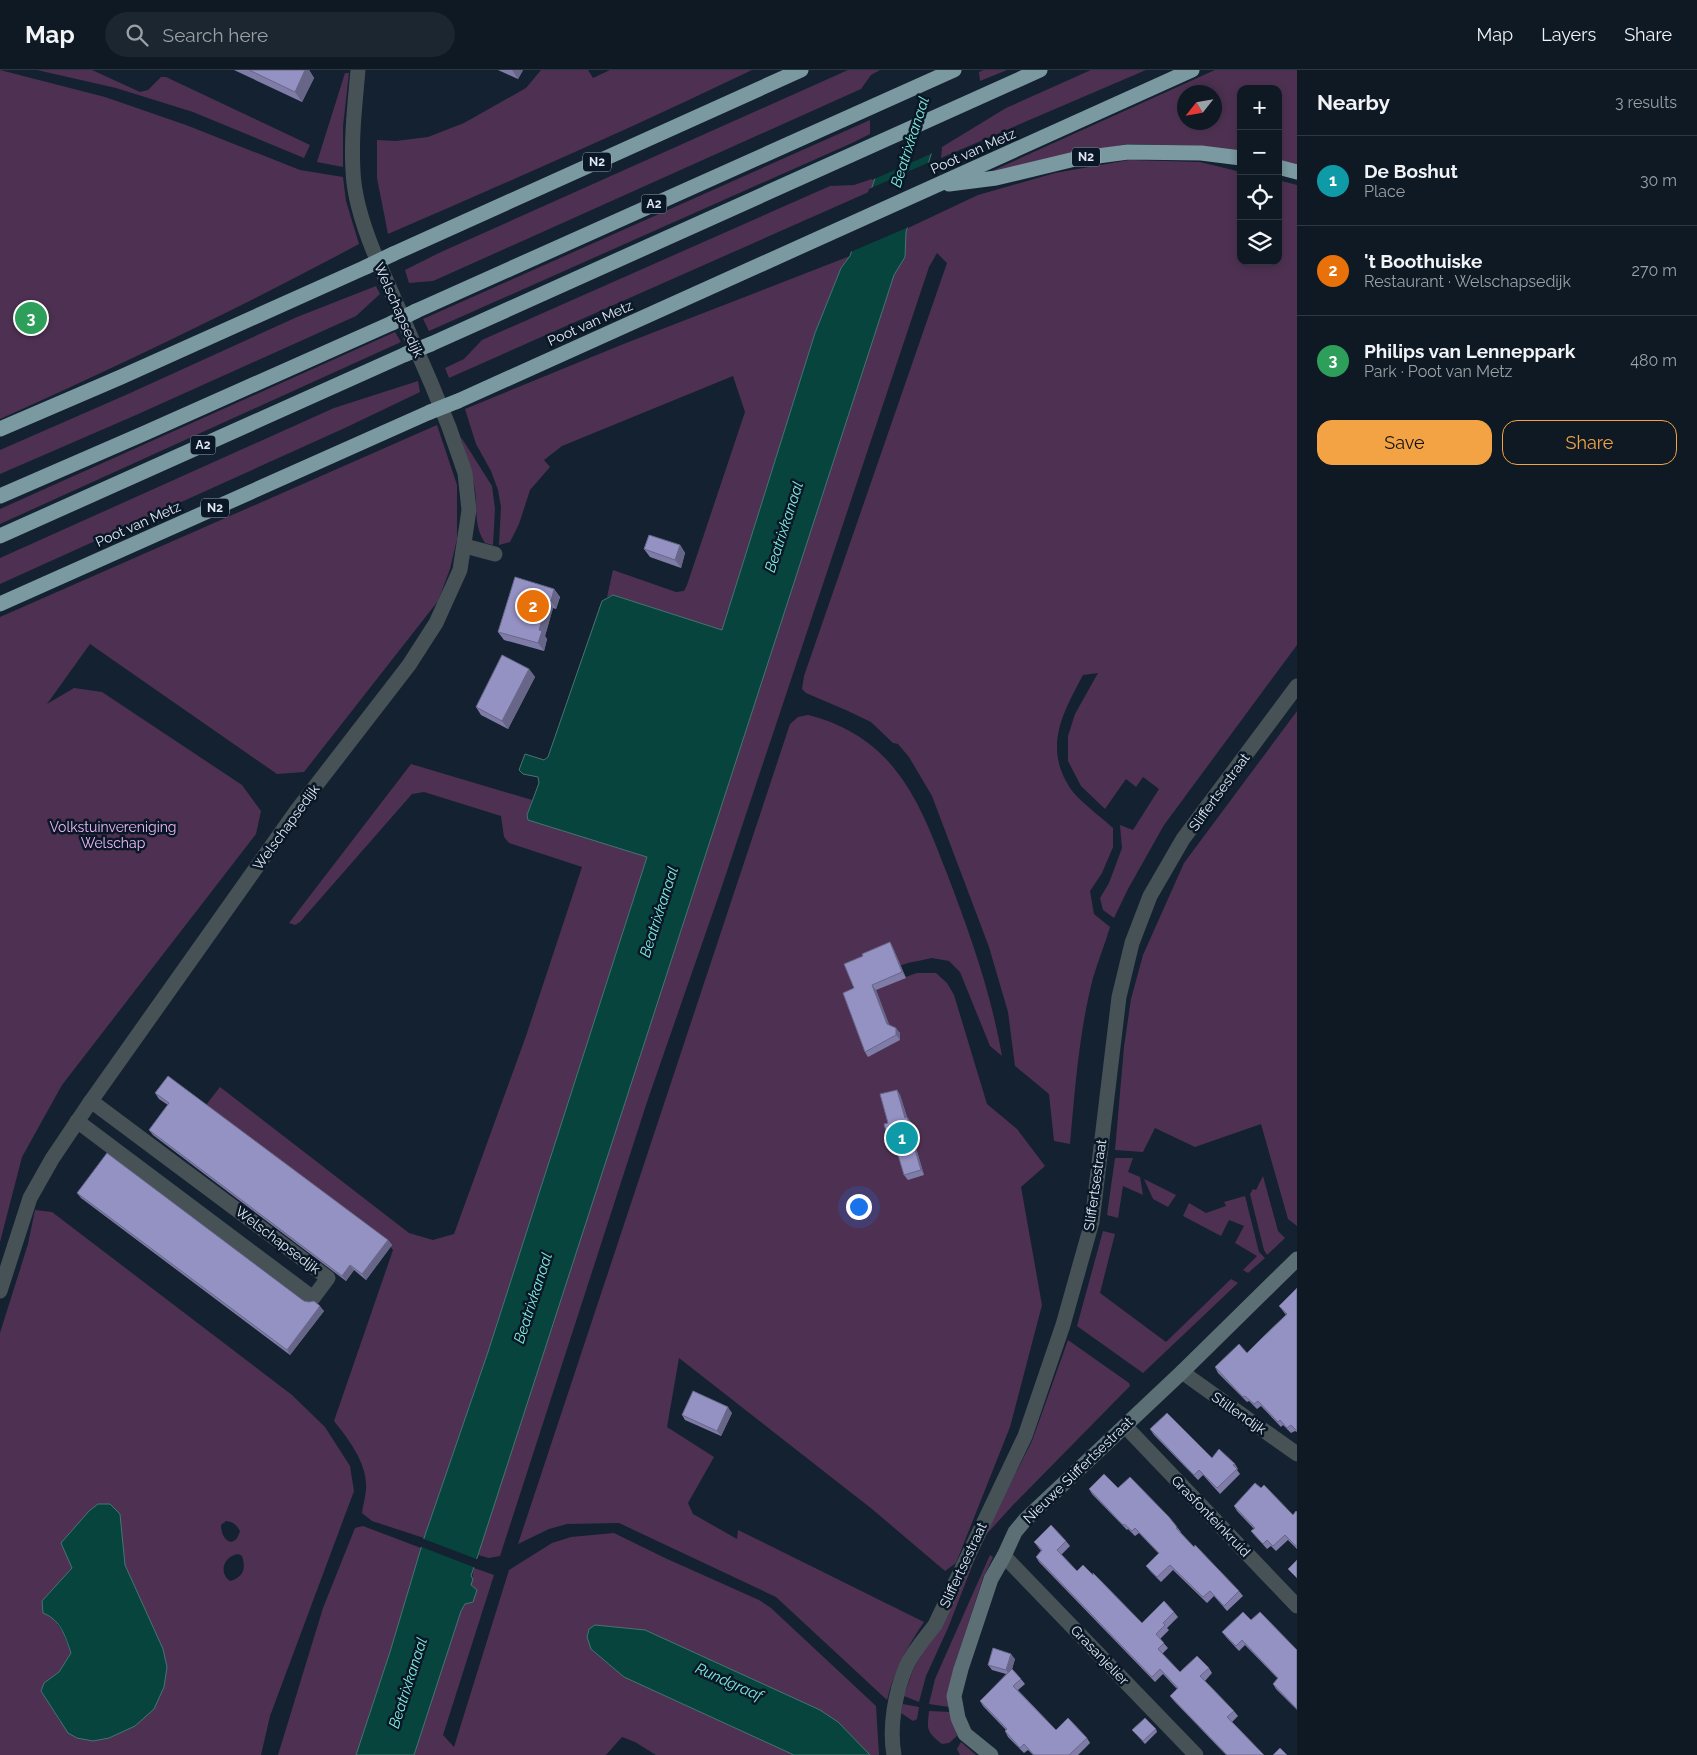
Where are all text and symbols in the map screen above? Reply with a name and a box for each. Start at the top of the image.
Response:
search box [105,12,455,57]
text: Map [25,20,75,49]
icon: search [123,21,151,49]
text: Search here [163,24,268,46]
text: Map [1477,24,1513,45]
text: Layers [1541,24,1596,45]
text: Share [1624,24,1672,45]
north arrow [1177,85,1222,130]
map controls [1237,85,1282,265]
button: + [1237,85,1282,130]
text: Nearby [1317,90,1390,115]
text: 3 results [1615,93,1677,112]
water label: Beatrixkanaal [887,94,933,190]
street label: Poot van Metz [928,125,1018,177]
button: − [1237,130,1282,175]
road number: N2 [1072,147,1100,166]
road number: N2 [583,152,611,171]
text: De Boshut [1364,160,1458,182]
text: 1 [1329,171,1337,190]
text: 30 m [1640,171,1677,190]
button: locate [1237,175,1282,220]
text: Place [1364,182,1405,201]
road number: A2 [642,195,666,214]
button: layers [1237,220,1282,265]
text: 't Boothuiske [1364,250,1482,272]
street label: Welschapsedijk [371,260,427,360]
text: 2 [1328,261,1338,280]
text: 270 m [1632,261,1677,280]
text: Restaurant · Welschapsedijk [1364,272,1571,291]
street label: Poot van Metz [545,297,635,349]
pin: 3 [15,299,47,337]
text: Philips van Lenneppark [1364,340,1575,362]
text: 3 [1329,351,1337,370]
text: 480 m [1630,351,1677,370]
text: Park · Poot van Metz [1364,362,1512,381]
button: Save [1317,420,1492,465]
button: Share [1502,420,1677,465]
road number: A2 [190,436,216,454]
water label: Beatrixkanaal [761,479,807,575]
street label: Poot van Metz [93,498,183,550]
road number: N2 [201,498,229,518]
pin: 2 [517,587,549,625]
street label: Sliffertsestraat [1185,750,1253,834]
street label: Welschapsedijk [250,781,323,873]
park label: Volkstuinvereniging Welschap [49,819,177,851]
water label: Beatrixkanaal [636,864,682,960]
pin: 1 [886,1119,918,1157]
street label: Sliffertsestraat [1081,1138,1109,1232]
your location [846,1194,872,1220]
street label: Welschapsedijk [232,1203,324,1277]
water label: Beatrixkanaal [510,1250,556,1346]
street label: Stillendijk [1209,1389,1270,1438]
street label: Nieuwe Sliffertsestraat [1020,1413,1136,1526]
street label: Grasfonteinkruid [1168,1472,1254,1560]
street label: Sliffertsestraat [936,1520,990,1610]
street label: Grasanjelier [1068,1622,1132,1688]
water label: Beatrixkanaal [385,1635,431,1731]
water label: Rundgraaf [693,1659,767,1706]

